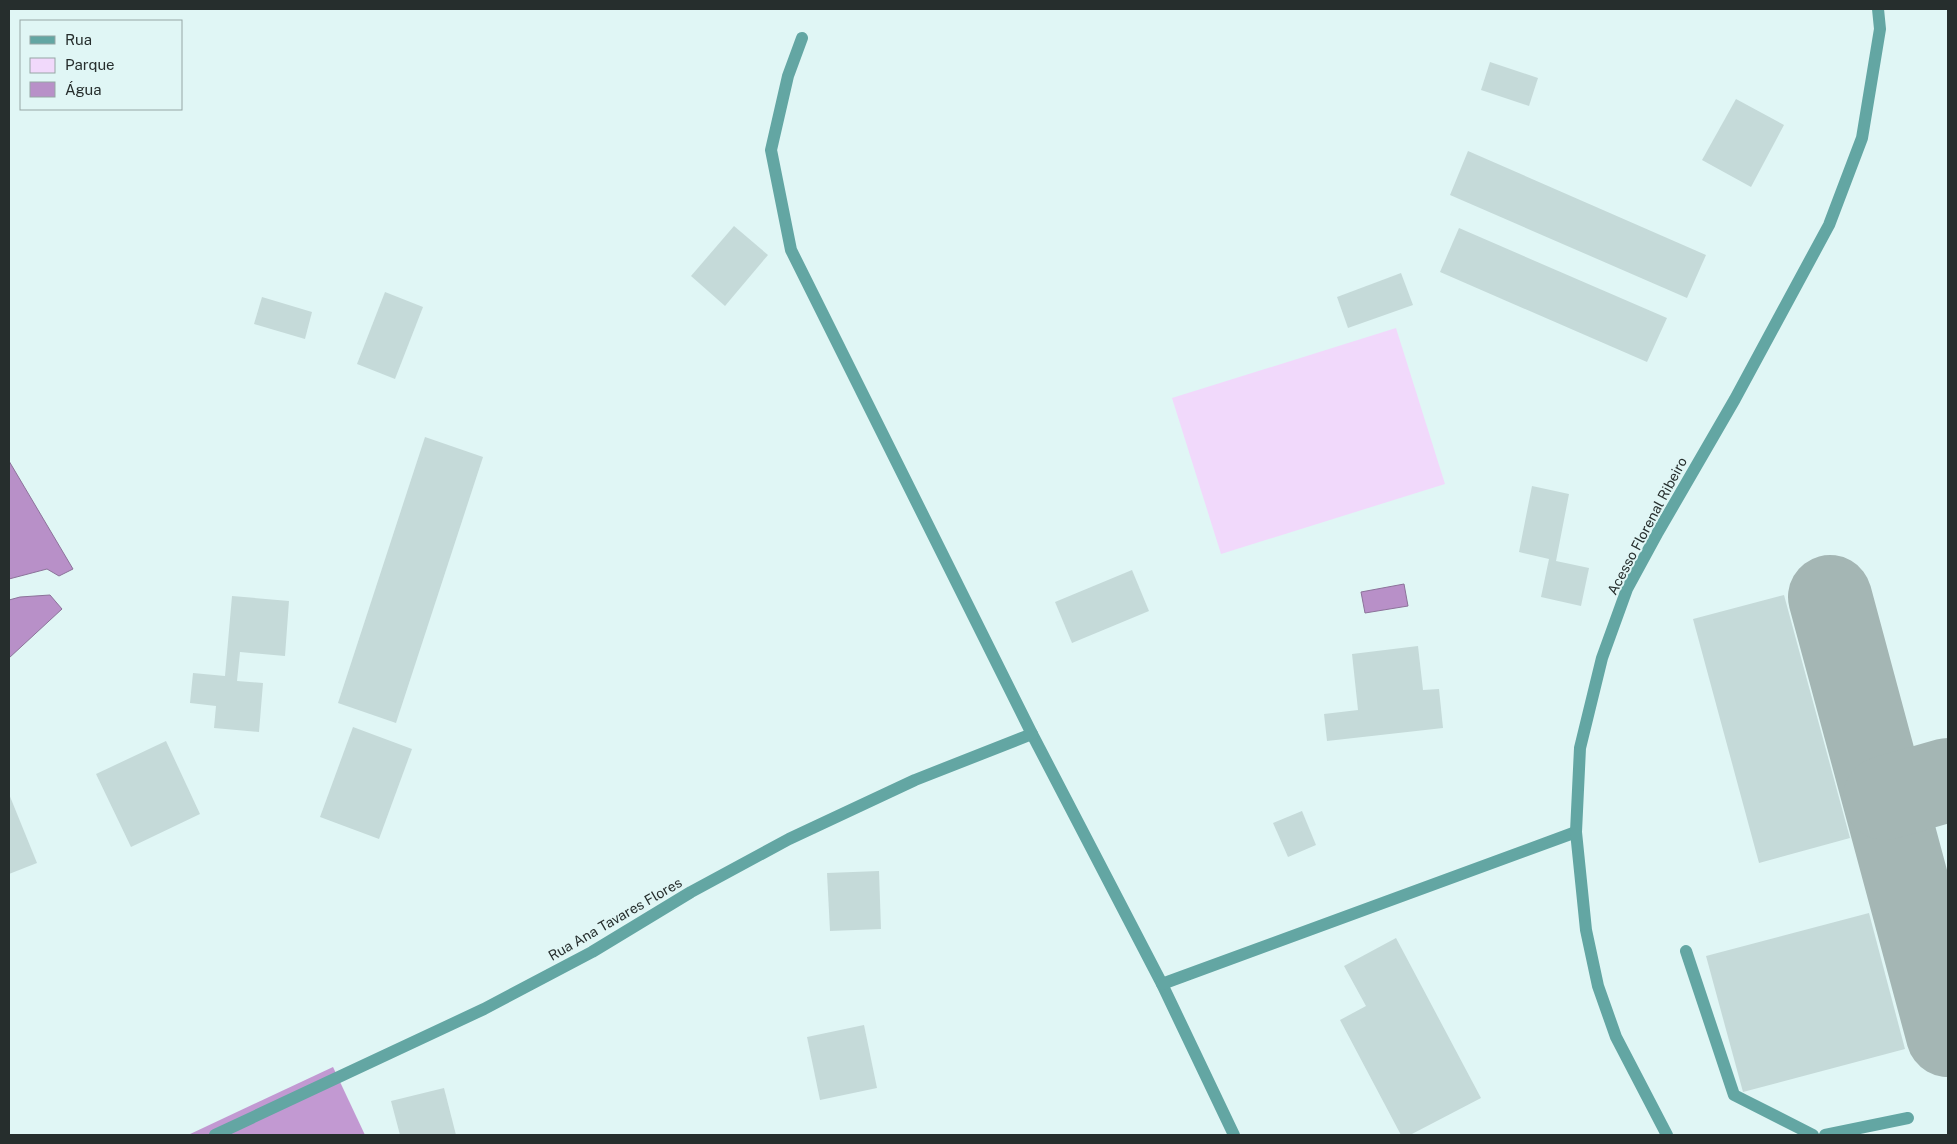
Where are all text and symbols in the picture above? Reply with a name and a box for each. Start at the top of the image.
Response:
legend [20,20,182,110]
text: Rua [65,31,92,48]
text: Parque [65,56,115,73]
text: Água [65,81,102,98]
street label: Acesso Florenal Ribeiro [1604,454,1690,598]
street label: Rua Ana Tavares Flores [545,874,685,964]

